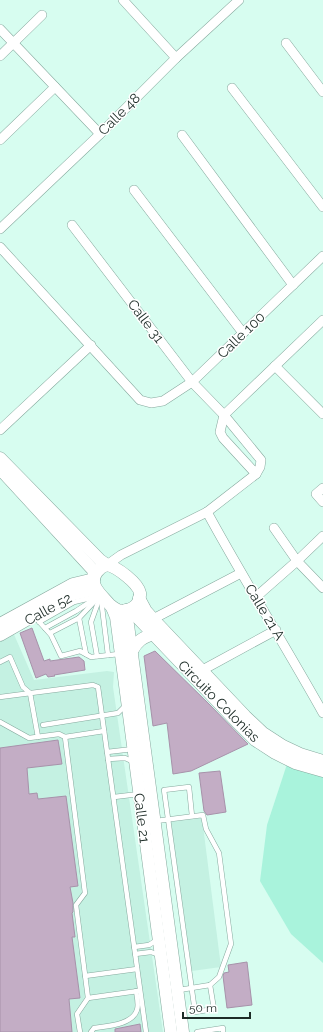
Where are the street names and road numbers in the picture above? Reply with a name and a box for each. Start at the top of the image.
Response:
street label: Calle 48 [95,90,143,138]
street label: Calle 31 [125,296,167,346]
street label: Calle 100 [214,308,268,362]
street label: Calle 21 A [242,581,288,643]
street label: Calle 52 [22,590,74,628]
street label: Circuito Colonias [175,657,263,745]
street label: Calle 21 [131,792,153,844]

